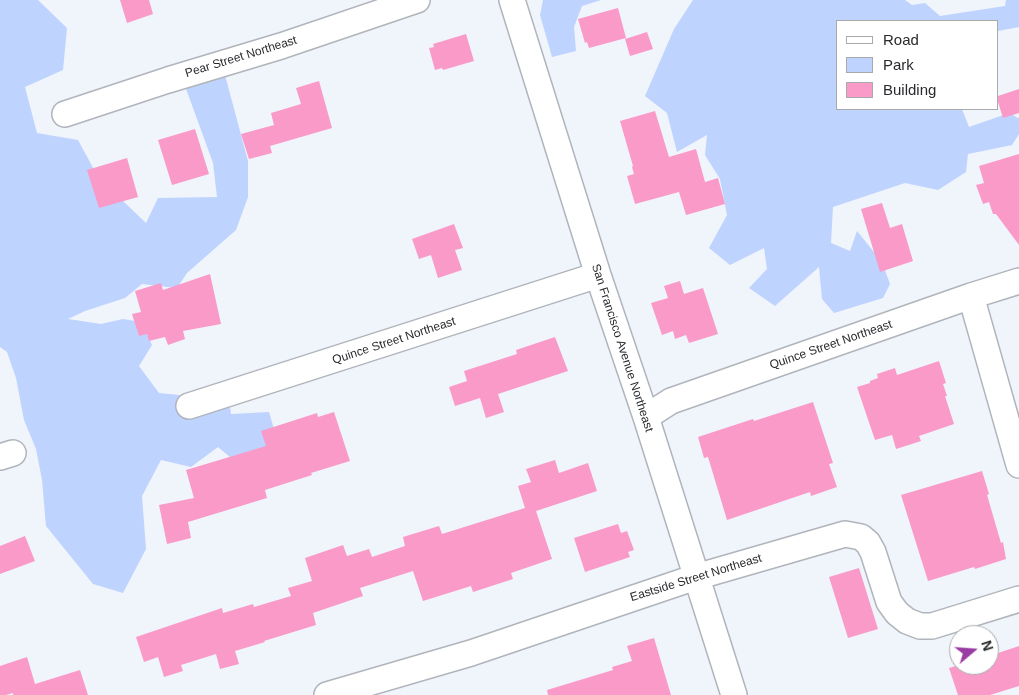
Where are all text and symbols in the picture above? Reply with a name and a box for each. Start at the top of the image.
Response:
legend [836,20,999,110]
text: Road [883,31,919,48]
street label: Pear Street Northeast [183,33,299,81]
text: Park [883,56,914,73]
text: Building [883,81,936,98]
street label: San Francisco Avenue Northeast [588,262,656,434]
street label: Quince Street Northeast [331,314,457,368]
street label: Quince Street Northeast [768,317,894,373]
street label: Eastside Street Northeast [629,551,763,605]
north arrow [949,625,999,675]
text: N [978,638,996,653]

